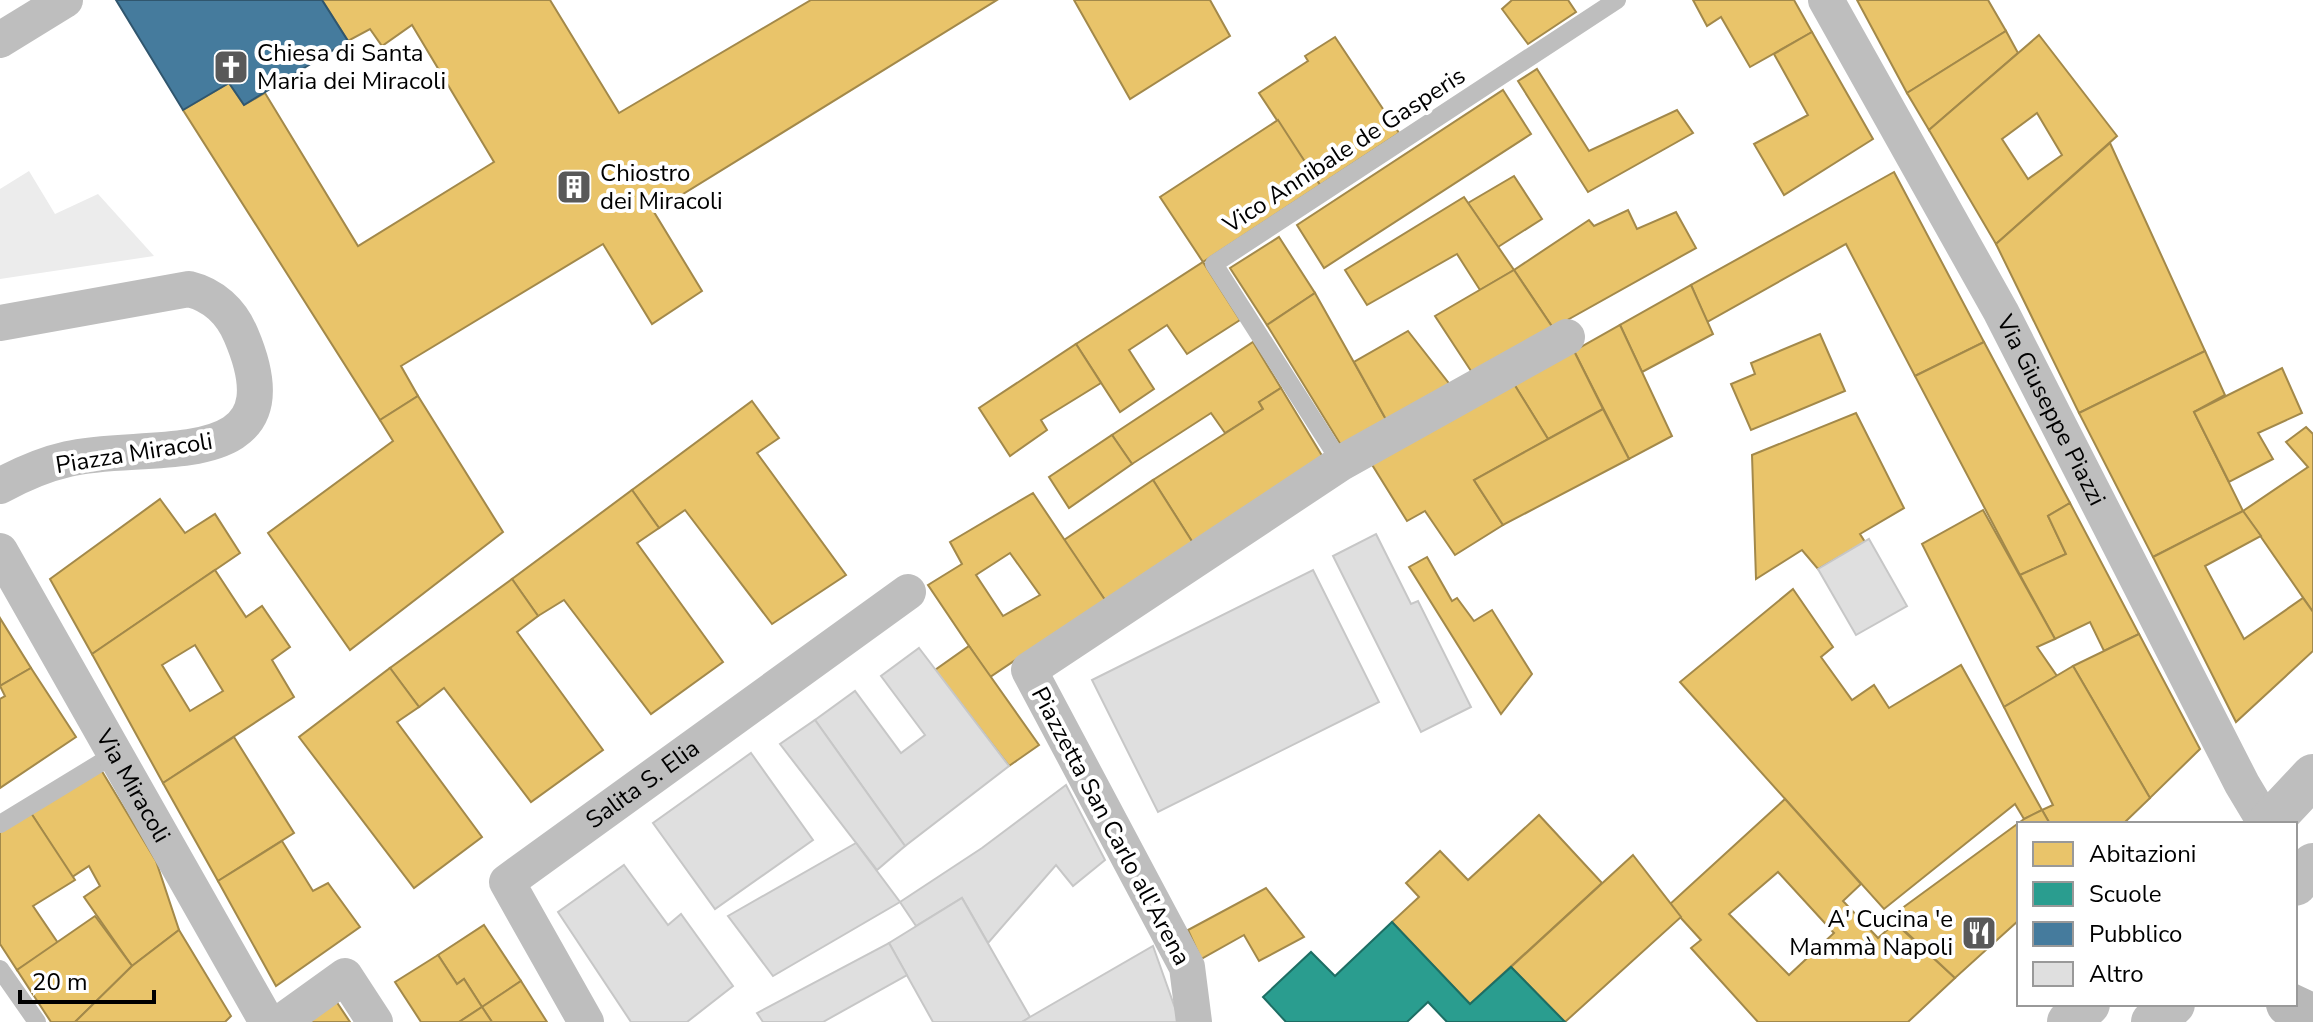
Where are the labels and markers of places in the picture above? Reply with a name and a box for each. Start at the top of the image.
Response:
place label: Chiesa di Santa Maria dei Miracoli [257,37,446,97]
church icon: Chiesa di Santa Maria dei Miracoli [212,48,250,86]
place label: Chiostro dei Miracoli [600,157,723,217]
building icon: Chiostro dei Miracoli [555,168,593,206]
place label: A' Cucina 'e Mammà Napoli [1789,903,1953,963]
restaurant icon: A' Cucina 'e Mammà Napoli [1960,914,1998,952]

